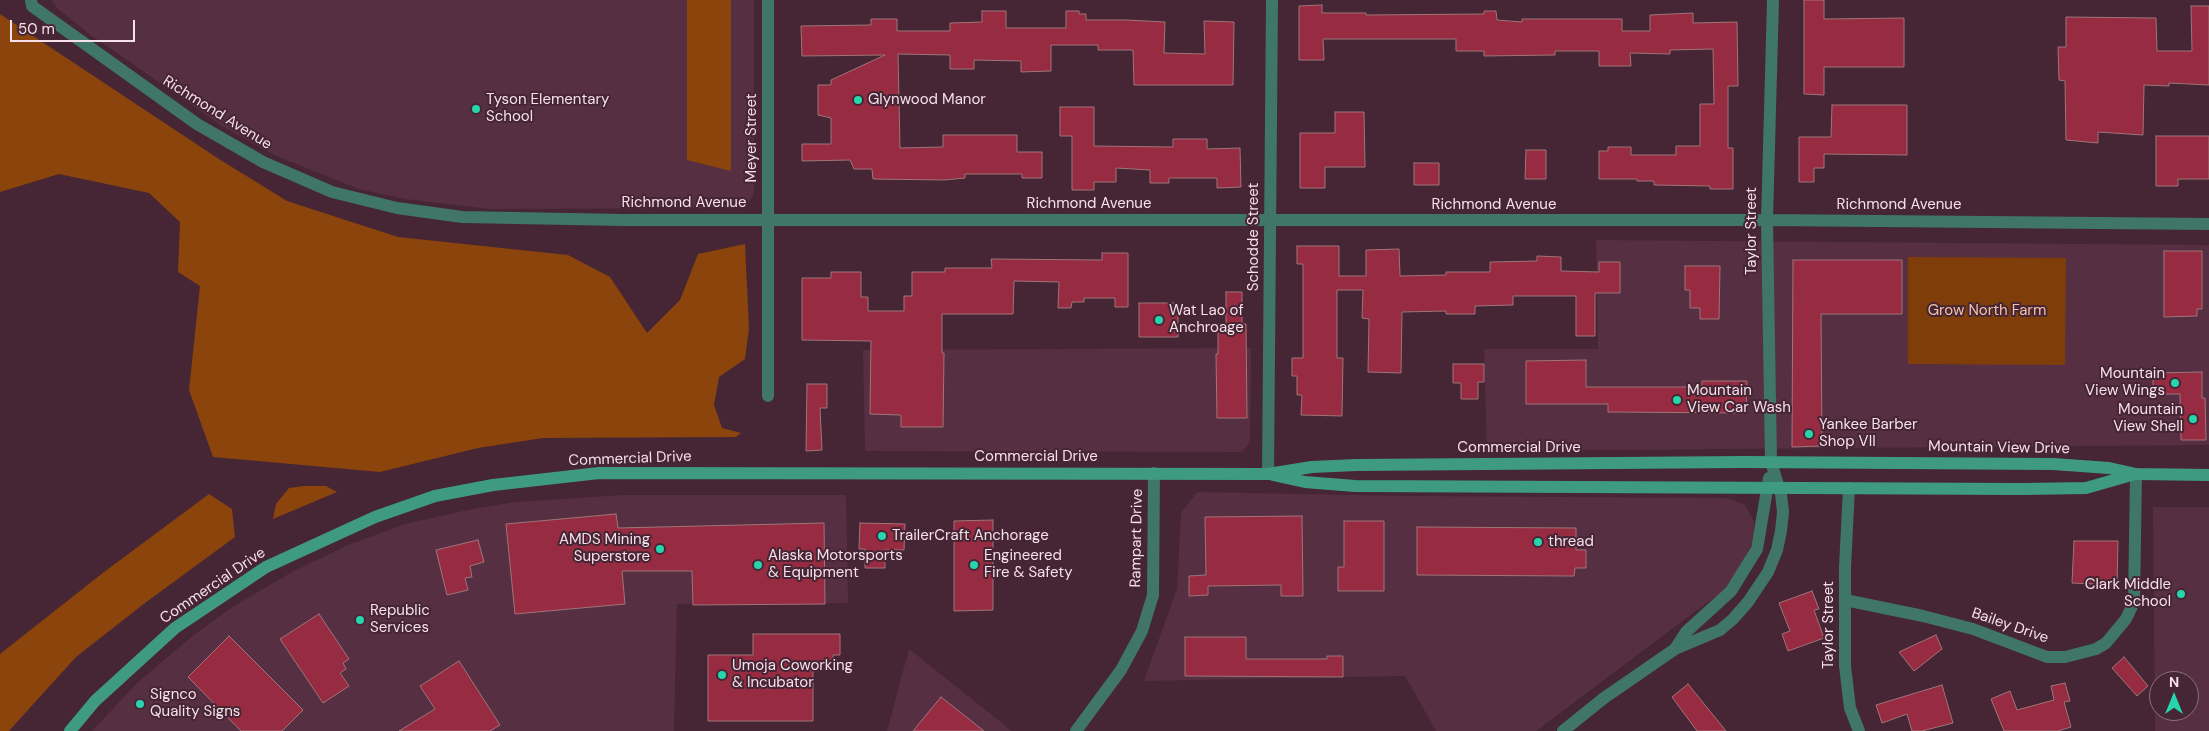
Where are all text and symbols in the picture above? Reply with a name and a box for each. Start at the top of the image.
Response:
scale bar [12,10,138,42]
text: 50 m [18,19,55,39]
street label: Richmond Avenue [159,72,275,154]
place label: Tyson Elementary School [486,91,609,126]
place label: Glynwood Manor [868,91,986,109]
street label: Meyer Street [743,93,761,183]
marker: Glynwood Manor [852,94,864,106]
marker: Tyson Elementary School [470,103,482,115]
street label: Schodde Street [1245,183,1263,291]
street label: Taylor Street [1743,187,1761,275]
street label: Richmond Avenue [622,194,746,212]
street label: Richmond Avenue [1027,195,1151,213]
street label: Richmond Avenue [1432,196,1556,214]
street label: Richmond Avenue [1837,196,1961,214]
place label: Wat Lao of Anchroage [1169,302,1244,337]
park label: Grow North Farm [1928,302,2046,320]
marker: Wat Lao of Anchroage [1153,314,1165,326]
place label: Mountain View Wings [2085,365,2165,400]
marker: Mountain View Wings [2169,377,2181,389]
place label: Mountain View Car Wash [1687,382,1791,417]
marker: Mountain View Car Wash [1671,394,1683,406]
place label: Mountain View Shell [2113,401,2183,436]
marker: Mountain View Shell [2187,413,2199,425]
place label: Yankee Barber Shop VII [1819,416,1918,451]
marker: Yankee Barber Shop VII [1803,428,1815,440]
street label: Mountain View Drive [1928,438,2070,458]
street label: Commercial Drive [1457,439,1581,457]
street label: Commercial Drive [568,448,692,470]
street label: Commercial Drive [974,448,1098,466]
street label: Rampart Drive [1127,488,1147,588]
place label: TrailerCraft Anchorage [892,527,1049,545]
marker: TrailerCraft Anchorage [876,530,888,542]
place label: AMDS Mining Superstore [559,531,650,566]
place label: thread [1548,533,1594,551]
marker: thread [1532,536,1544,548]
marker: AMDS Mining Superstore [654,543,666,555]
street label: Commercial Drive [157,544,269,628]
place label: Alaska Motorsports & Equipment [768,547,903,582]
place label: Engineered Fire & Safety [984,547,1073,582]
marker: Alaska Motorsports & Equipment [752,559,764,571]
marker: Engineered Fire & Safety [968,559,980,571]
place label: Clark Middle School [2085,576,2171,611]
street label: Taylor Street [1820,581,1838,669]
marker: Clark Middle School [2175,588,2187,600]
place label: Republic Services [370,602,430,637]
street label: Bailey Drive [1969,604,2051,648]
marker: Republic Services [354,614,366,626]
place label: Umoja Coworking & Incubator [732,657,853,692]
marker: Umoja Coworking & Incubator [716,669,728,681]
north arrow [2149,671,2199,721]
text: N [2169,673,2179,691]
place label: Signco Quality Signs [150,686,240,721]
marker: Signco Quality Signs [134,698,146,710]

